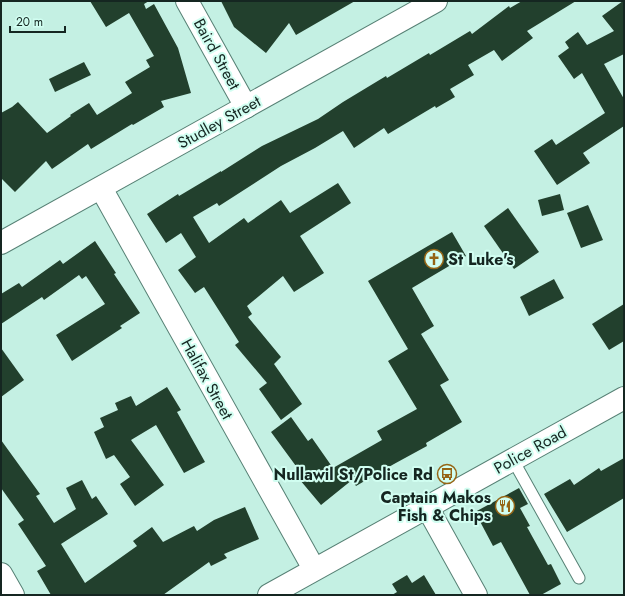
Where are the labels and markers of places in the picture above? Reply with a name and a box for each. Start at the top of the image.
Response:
church icon: St Luke's [423,248,445,270]
place label: St Luke's [448,248,514,271]
place label: Nullawil St/Police Rd [274,463,433,486]
bus stop icon: Nullawil St/Police Rd [436,463,458,485]
place label: Captain Makos Fish & Chips [381,486,491,527]
restaurant icon: Captain Makos Fish & Chips [494,495,516,517]

